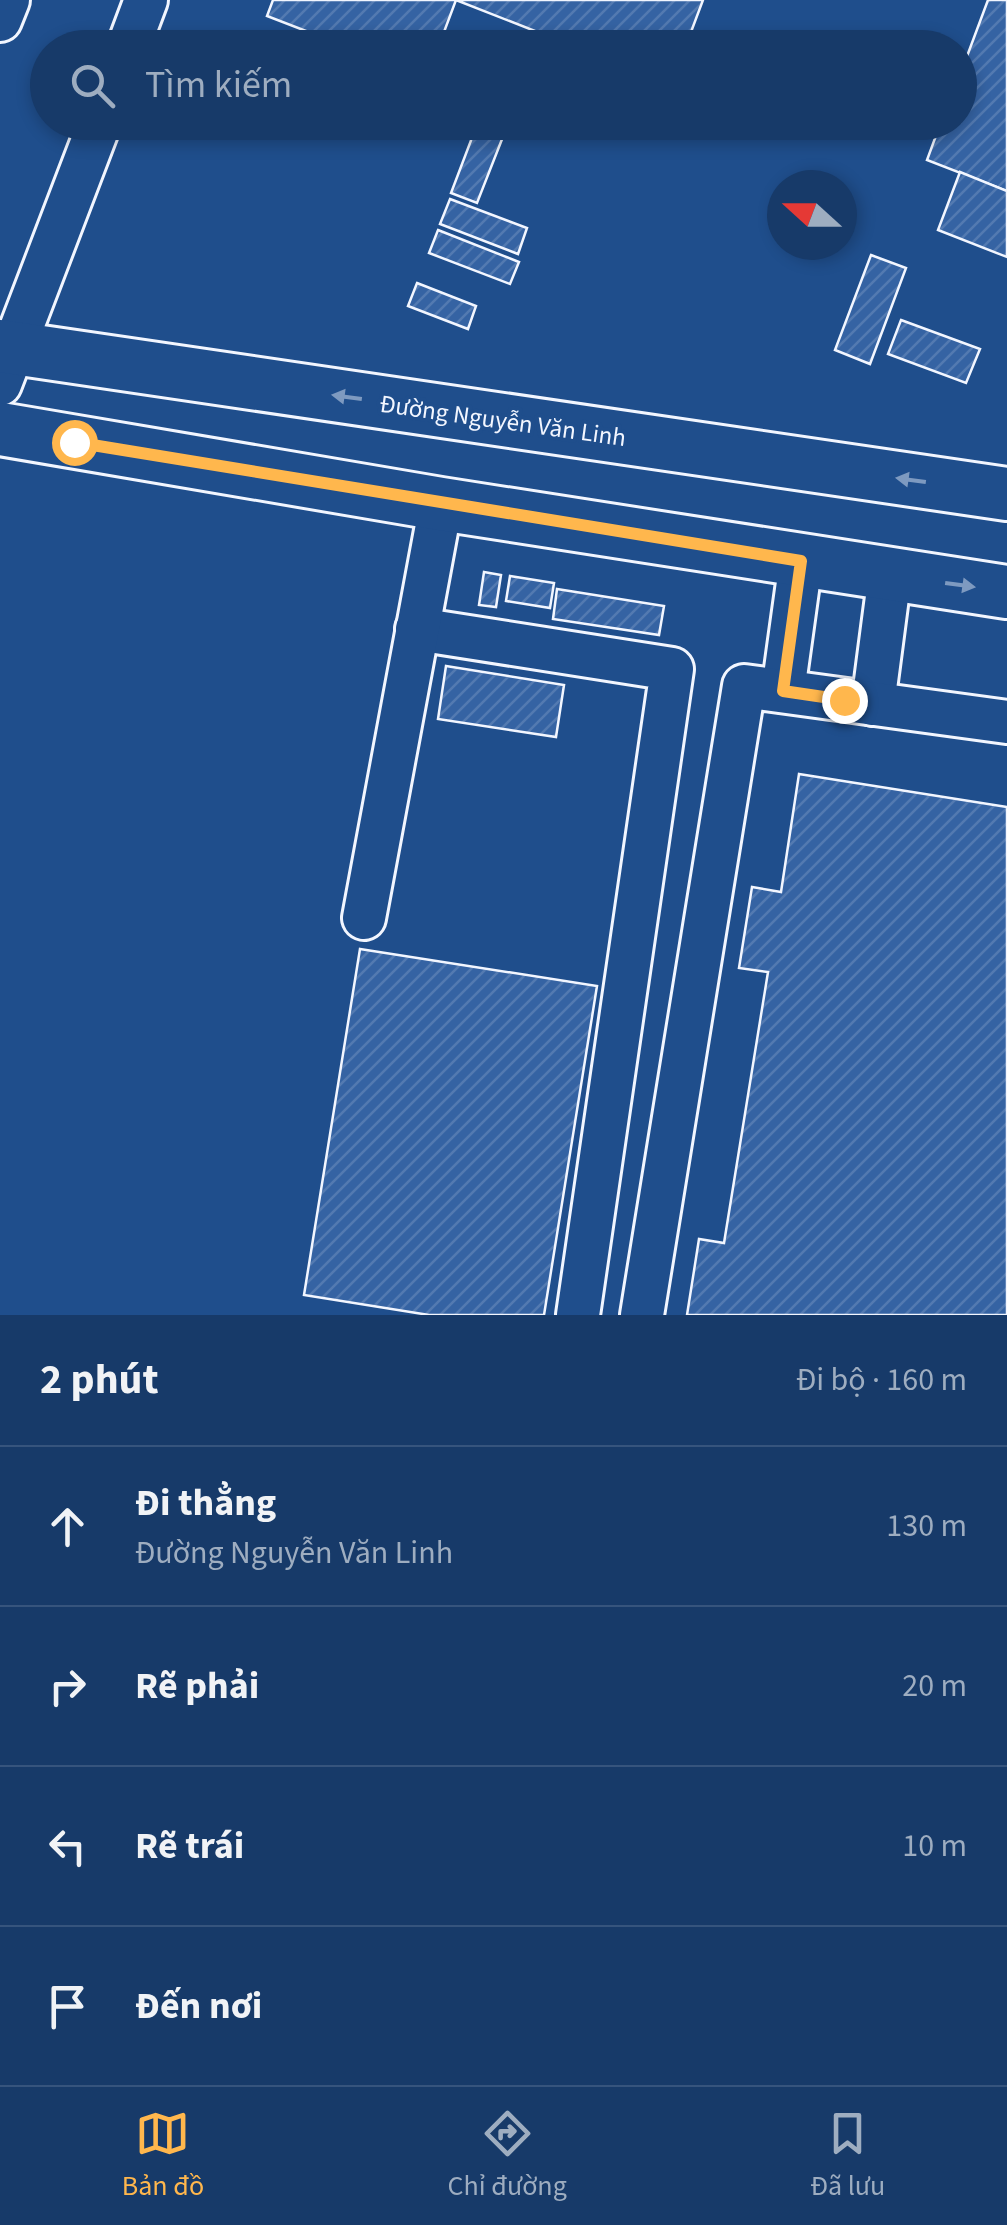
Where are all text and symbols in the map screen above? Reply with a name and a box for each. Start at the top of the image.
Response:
search box [30,30,977,140]
icon: search [65,58,120,113]
text: Tìm kiếm [145,58,292,112]
north arrow [767,170,857,260]
street label: Đường Nguyễn Văn Linh [377,386,628,456]
one-way arrow [330,389,362,405]
route start [52,420,98,466]
one-way arrow [894,472,926,488]
one-way arrow [945,577,976,593]
route end [822,678,868,724]
text: 2 phút [40,1350,159,1410]
text: Đi bộ · 160 m [796,1357,967,1403]
text: Đi thẳng [135,1476,276,1530]
icon: ahead [40,1499,95,1554]
text: 130 m [886,1503,967,1549]
text: Đường Nguyễn Văn Linh [135,1530,453,1576]
icon: right [40,1659,95,1714]
text: Rẽ phải [135,1659,259,1713]
text: 20 m [902,1663,967,1709]
icon: left [40,1819,95,1874]
text: Rẽ trái [135,1819,244,1873]
text: 10 m [902,1823,967,1869]
icon: arrive [40,1979,95,2034]
text: Đến nơi [135,1979,262,2033]
tab: Bản đồ [122,2106,204,2206]
tab: Chỉ đường [447,2106,567,2206]
tab: Đã lưu [810,2106,885,2206]

